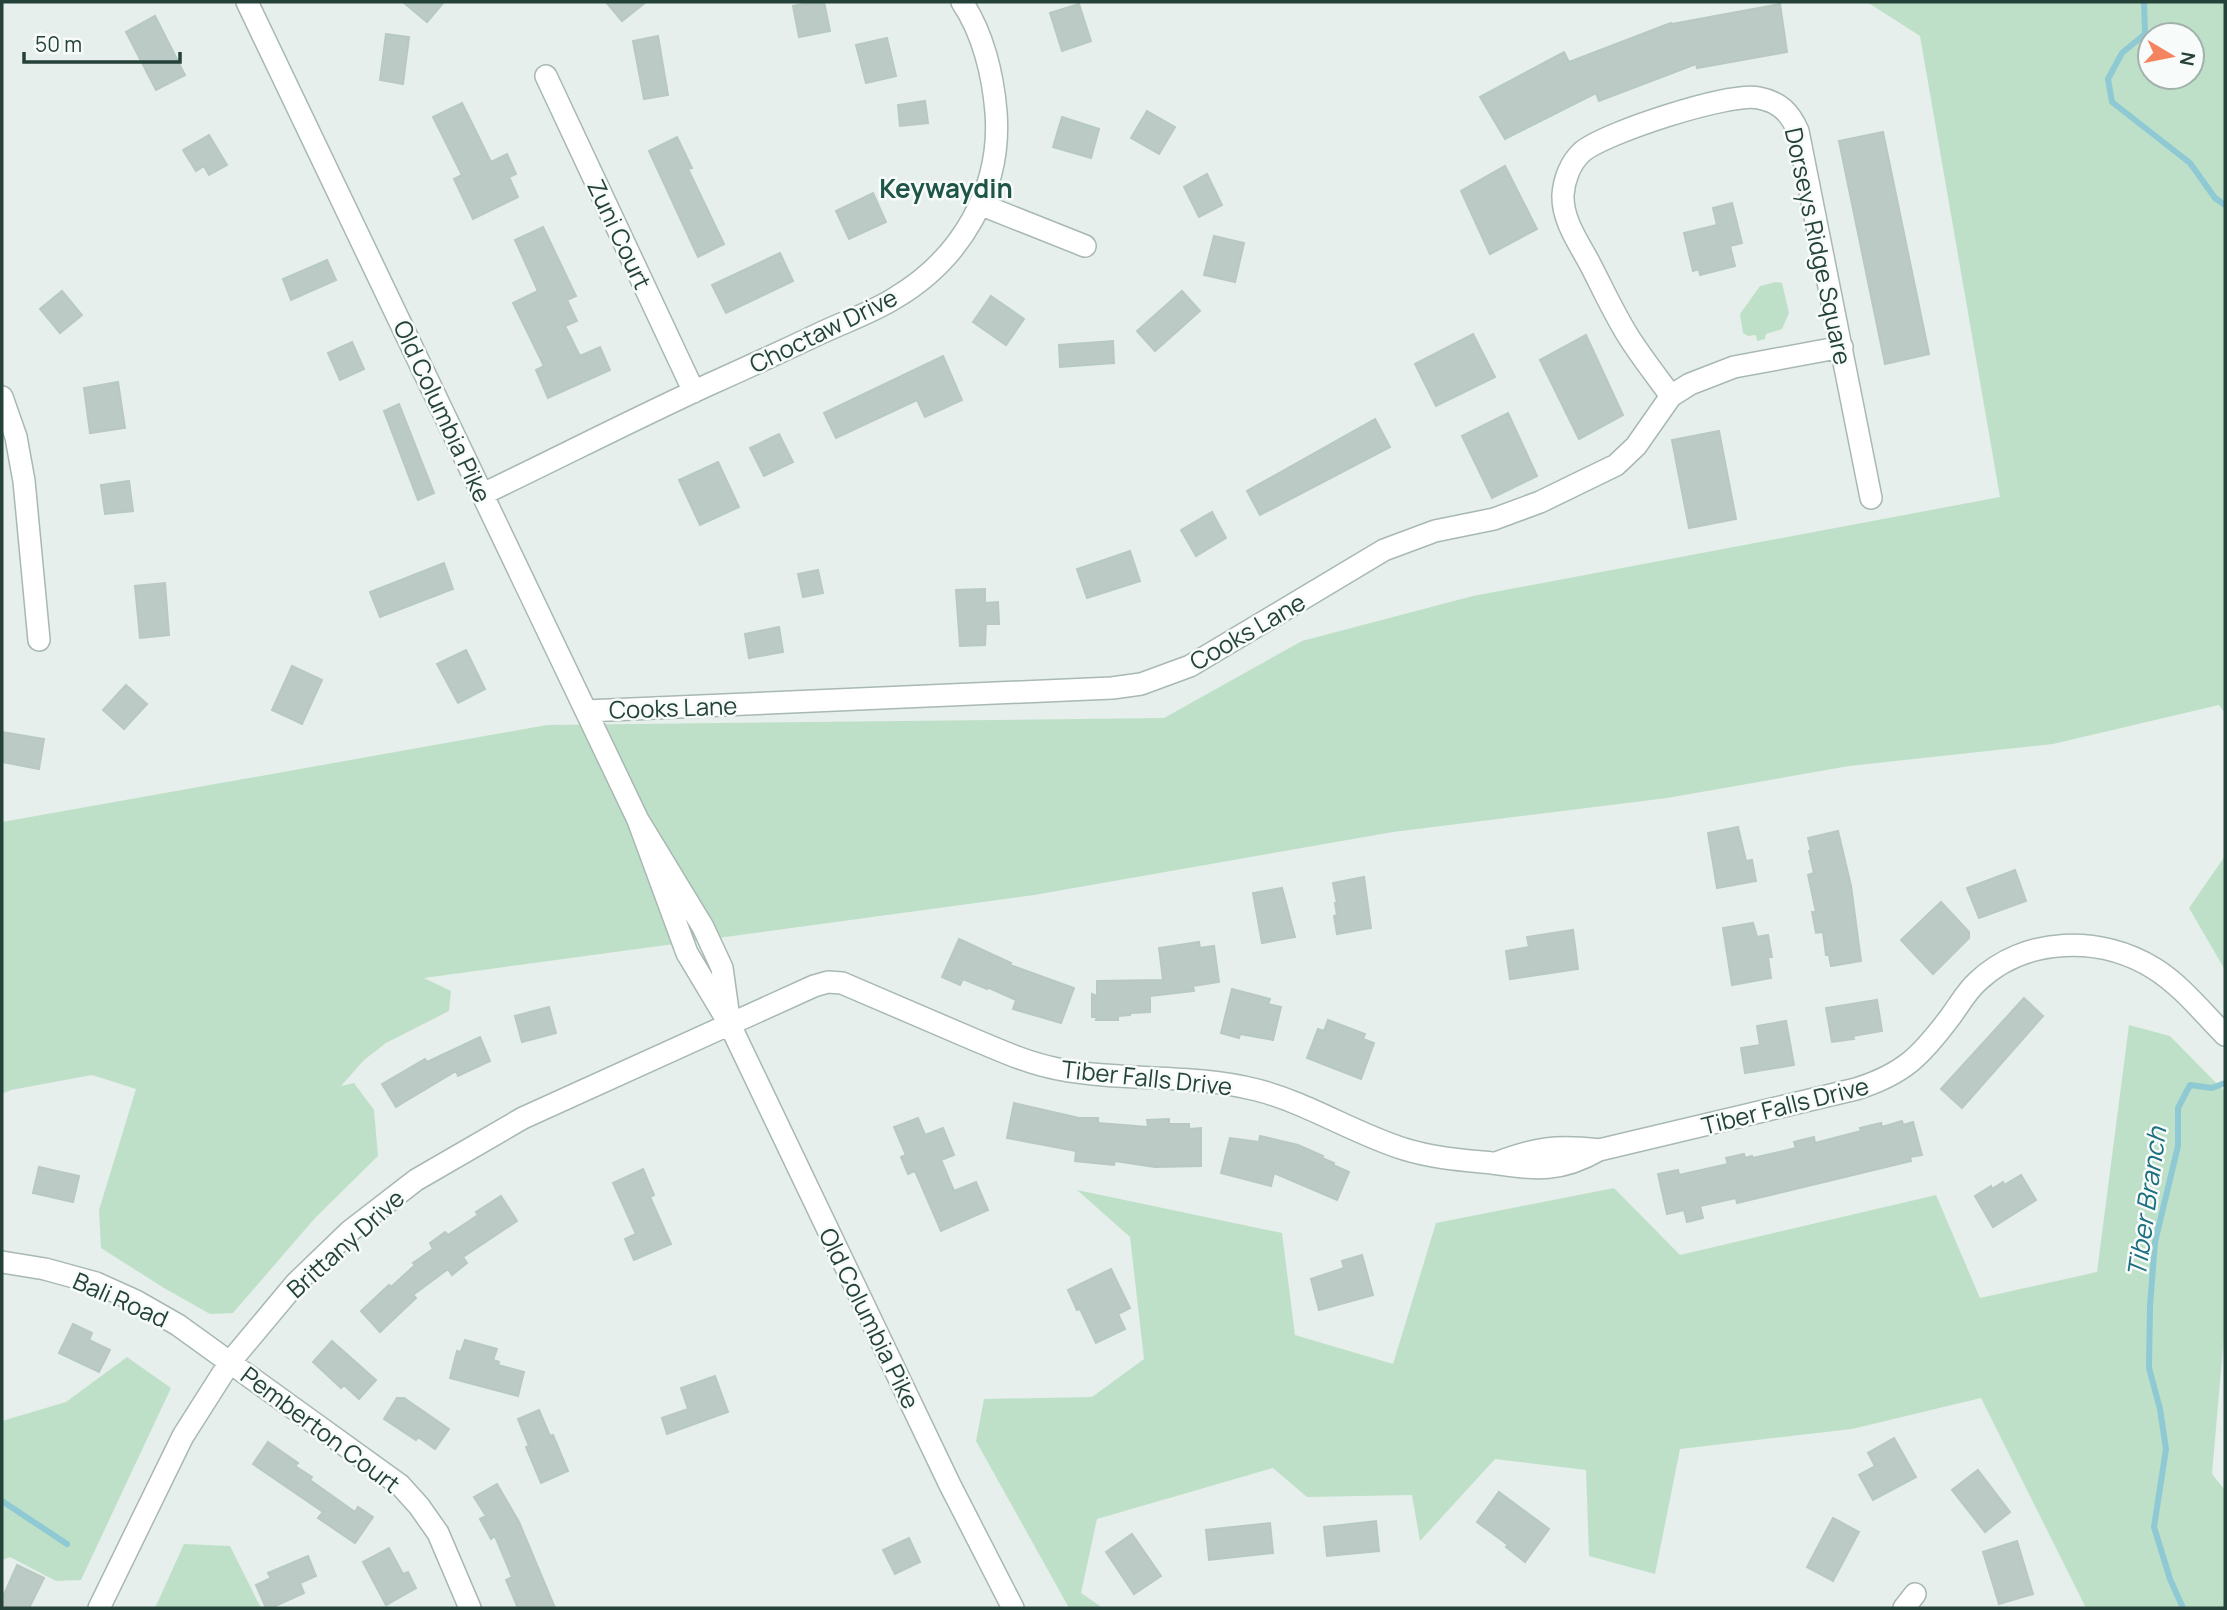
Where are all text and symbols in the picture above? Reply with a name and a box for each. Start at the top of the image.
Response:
scale bar [24,21,180,65]
north arrow [2136,21,2206,91]
text: 50 m [35,30,82,58]
text: N [2174,50,2202,68]
street label: Dorseys Ridge Square [1778,124,1860,368]
district label: Keywaydin [879,170,1013,206]
street label: Zuni Court [580,174,660,294]
street label: Choctaw Drive [744,280,902,380]
street label: Old Columbia Pike [386,315,500,507]
street label: Cooks Lane [1183,585,1311,677]
street label: Cooks Lane [608,688,738,726]
street label: Tiber Falls Drive [1060,1052,1234,1102]
street label: Tiber Falls Drive [1698,1068,1872,1142]
water label: Tiber Branch [2118,1123,2175,1279]
street label: Brittany Drive [279,1181,411,1305]
street label: Old Columbia Pike [812,1222,928,1414]
street label: Bali Road [68,1263,174,1335]
street label: Pemberton Court [235,1358,407,1500]

